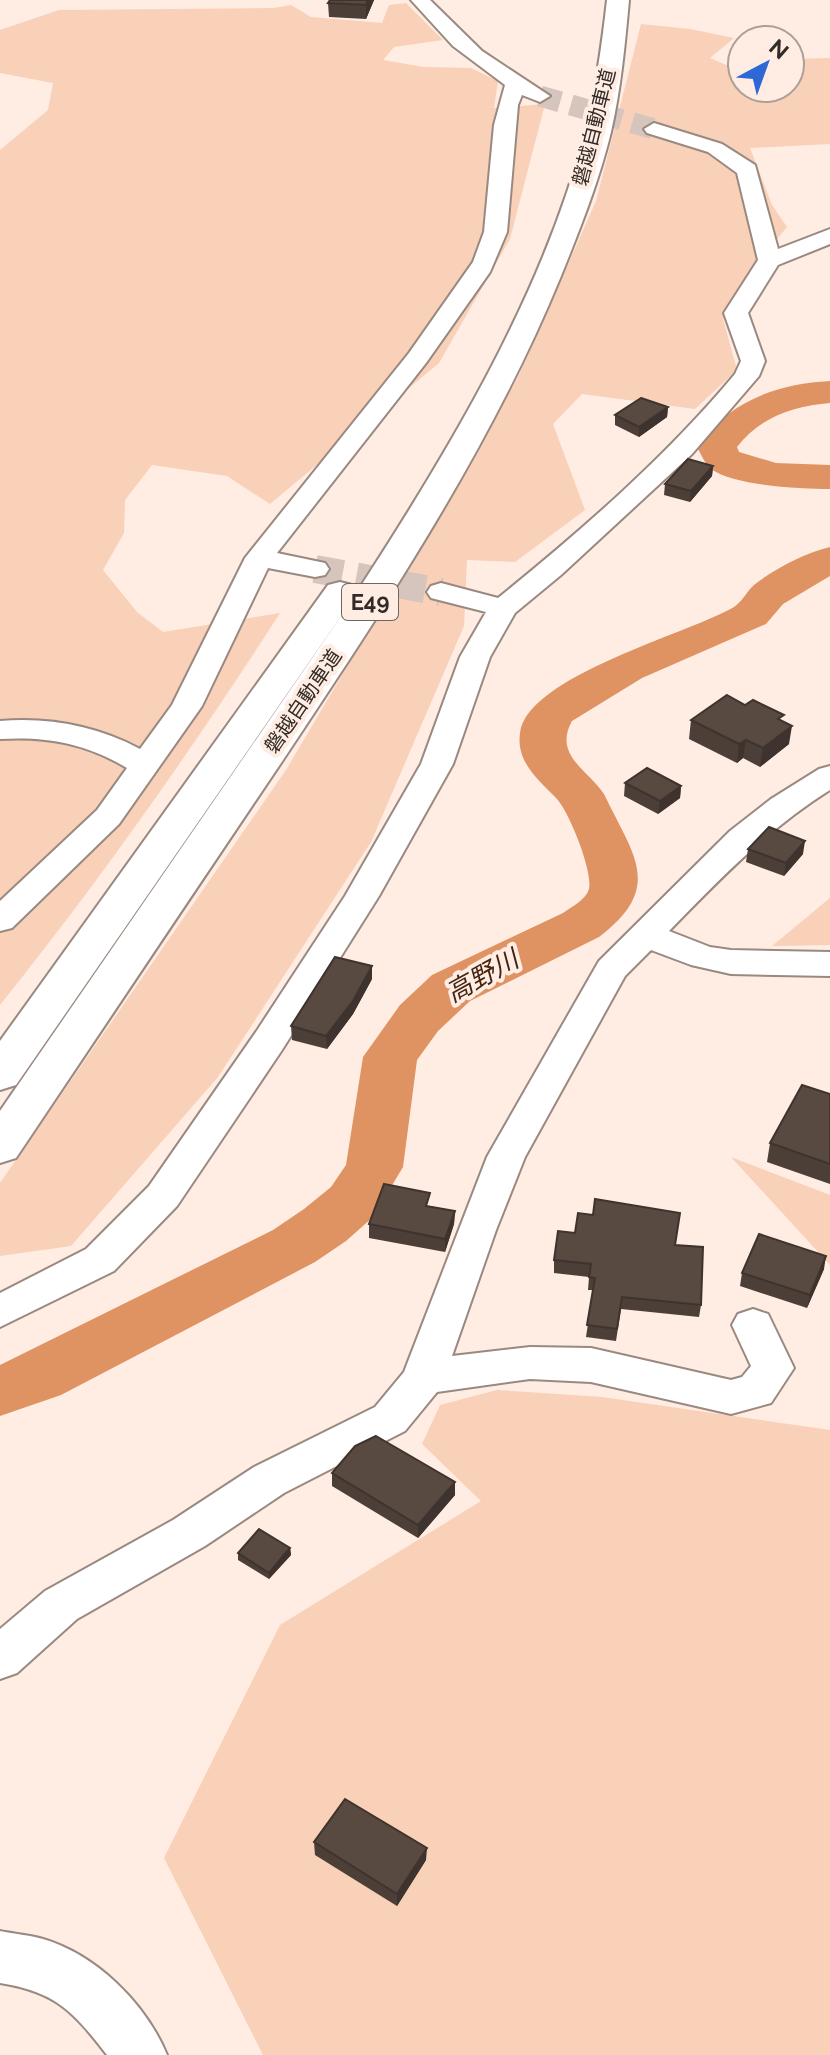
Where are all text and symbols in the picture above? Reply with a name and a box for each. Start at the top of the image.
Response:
north arrow [726,24,806,104]
text: N [764,34,794,64]
street label: 磐越自動車道 [568,66,620,188]
road number: E49 [342,584,398,620]
street label: 磐越自動車道 [259,645,347,757]
water label: 高野川 [441,943,526,1008]

